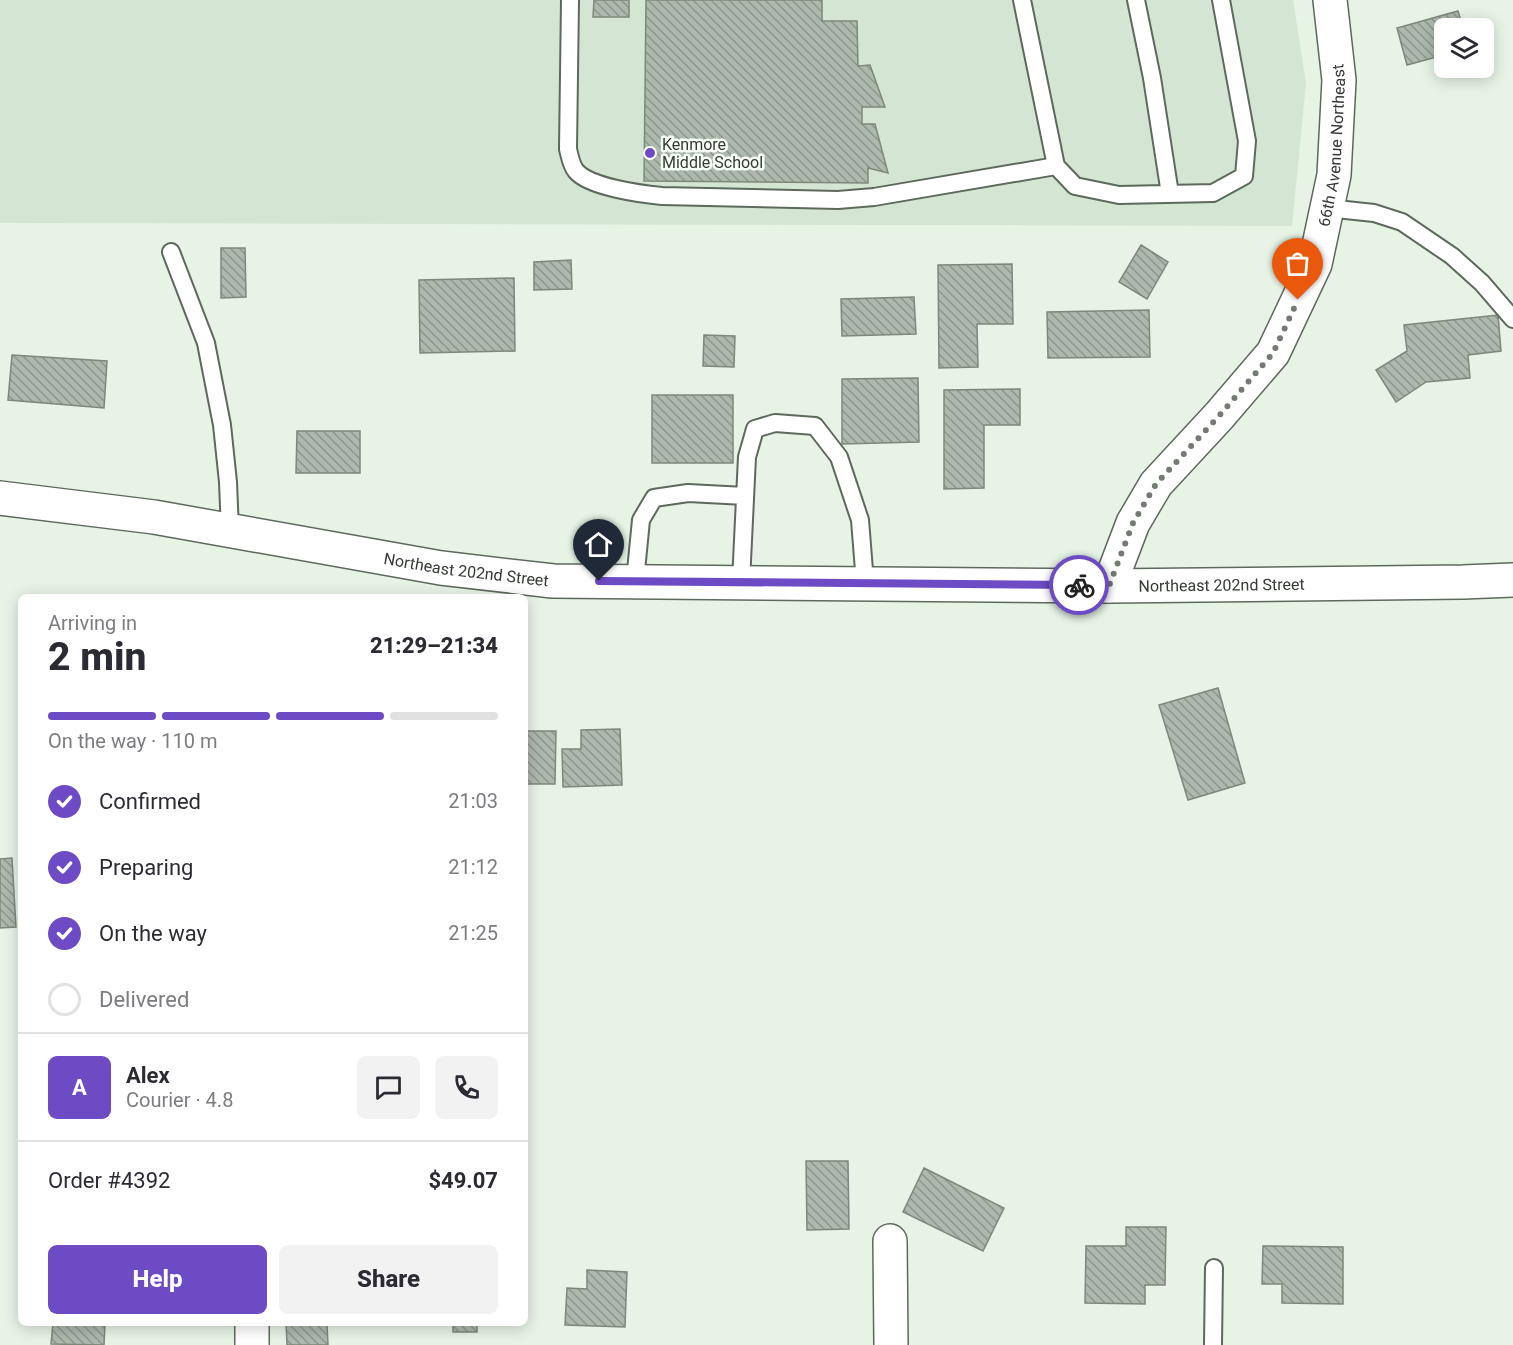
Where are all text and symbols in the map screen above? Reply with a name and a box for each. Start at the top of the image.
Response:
map controls [1434,18,1494,78]
button: layers [1434,18,1494,78]
street label: 66th Avenue Northeast [1314,63,1349,228]
place label: Kenmore Middle School [662,135,763,172]
marker: Kenmore Middle School [643,146,657,160]
pin [1272,238,1323,300]
icon: bag [1281,247,1314,280]
pin [573,519,624,581]
icon: home [582,528,615,561]
street label: Northeast 202nd Street [382,549,550,590]
courier [1049,555,1109,615]
icon: bike [1063,569,1096,602]
street label: Northeast 202nd Street [1138,575,1305,596]
text: Arriving in [48,611,137,635]
text: 21:29–21:34 [370,633,498,658]
text: 2 min [48,634,146,680]
text: On the way · 110 m [48,729,217,753]
icon: check [48,785,81,818]
text: Confirmed [99,789,201,814]
text: 21:03 [448,789,498,813]
icon: check [48,851,81,884]
text: Preparing [99,855,193,880]
text: 21:12 [448,855,498,879]
icon: check [48,917,81,950]
text: On the way [99,921,207,946]
text: 21:25 [448,921,498,945]
text: Delivered [99,987,189,1012]
button: chat [357,1056,420,1119]
button: phone [435,1056,498,1119]
text: Alex [126,1063,170,1088]
text: A [72,1075,87,1100]
text: Courier · 4.8 [126,1088,233,1112]
text: Order #4392 [48,1168,170,1193]
text: $49.07 [429,1168,498,1193]
button: Help [48,1245,267,1314]
button: Share [279,1245,498,1314]

